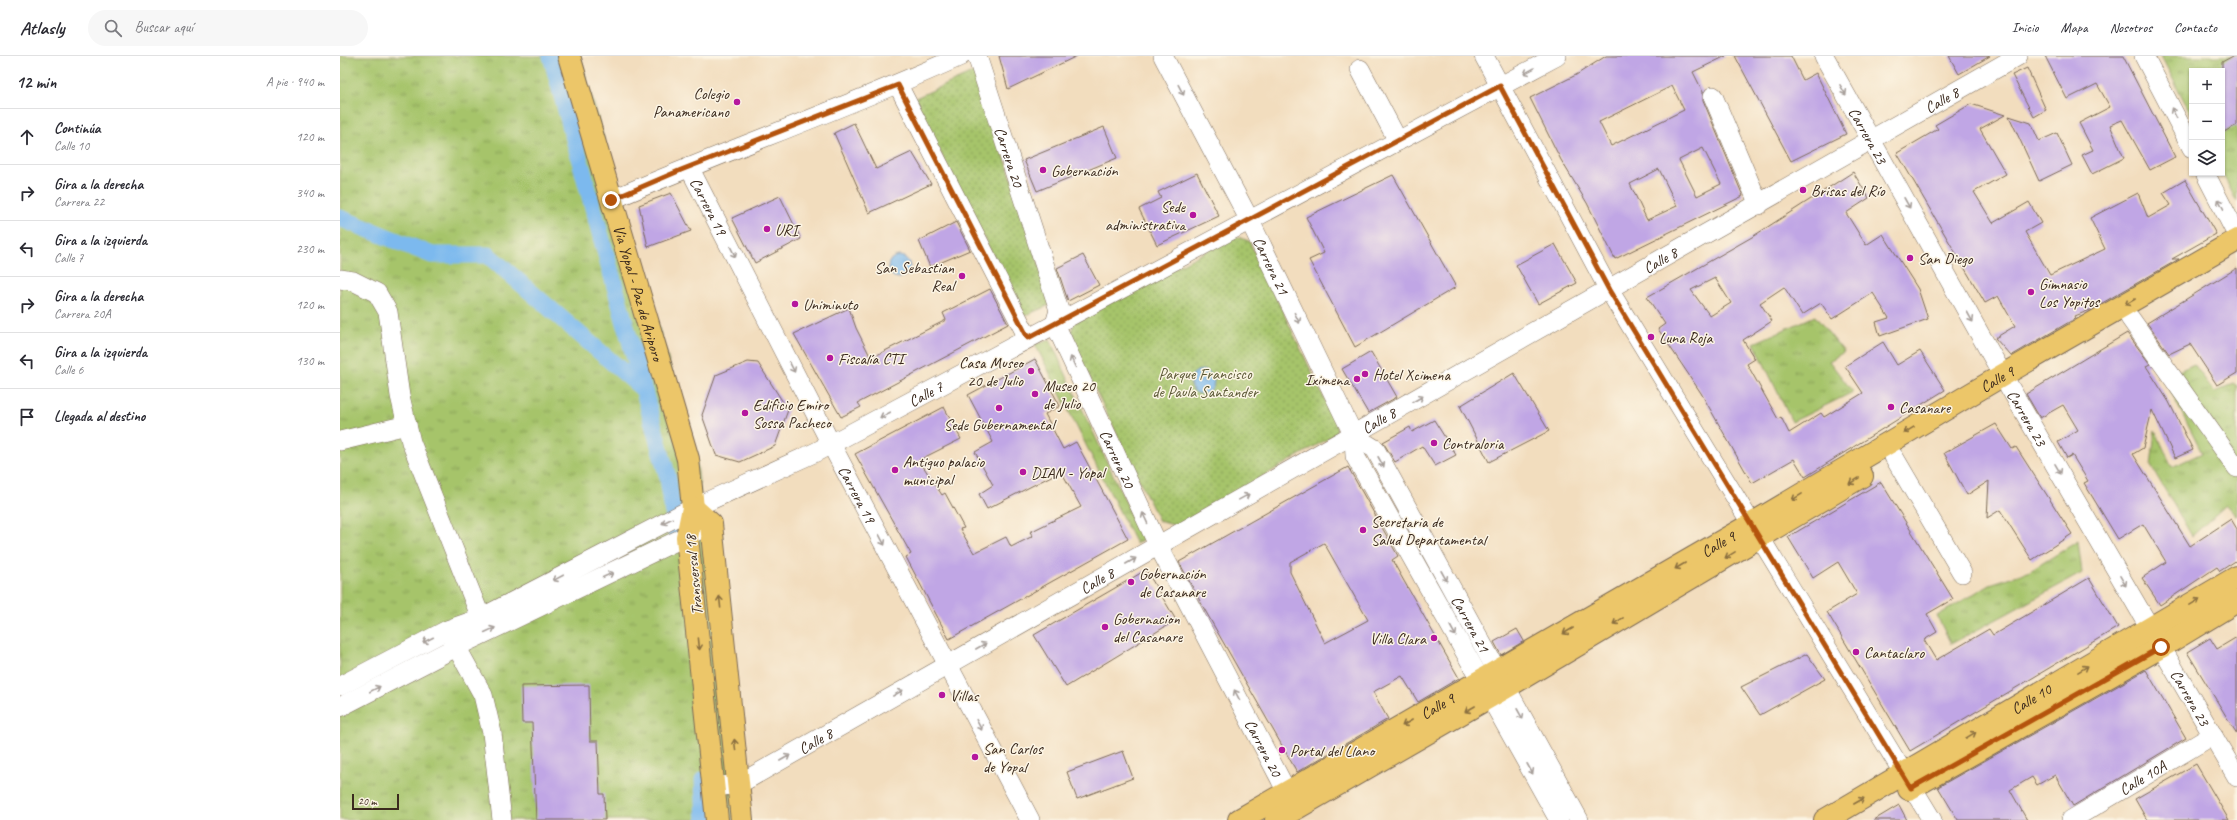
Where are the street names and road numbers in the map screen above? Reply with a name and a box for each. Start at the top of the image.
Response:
street label: Calle 8 [1921,82,1964,118]
street label: Carrera 23 [1844,104,1892,169]
street label: Carrera 20 [990,125,1028,191]
street label: Carrera 19 [685,175,732,240]
street label: Via Yopal - Paz de Ariporo [608,223,668,366]
street label: Carrera 21 [1248,234,1293,299]
street label: Calle 8 [1640,242,1683,278]
street label: Calle 9 [1977,361,2020,397]
street label: Calle 7 [905,377,947,412]
street label: Carrera 23 [2002,386,2052,452]
street label: Calle 8 [1358,402,1401,439]
street label: Carrera 20 [1095,427,1140,493]
street label: Carrera 19 [833,463,881,528]
street label: Calle 9 [1698,526,1741,562]
street label: Transversal 18 [680,532,707,616]
street label: Calle 8 [1077,563,1120,599]
street label: Carrera 21 [1446,592,1494,657]
street label: Carrera 23 [2166,666,2215,731]
street label: Calle 10 [2008,679,2057,719]
street label: Calle 9 [1417,688,1460,724]
street label: Carrera 20 [1240,716,1287,782]
street label: Calle 8 [795,723,838,759]
street label: Calle 10A [2115,756,2171,800]

